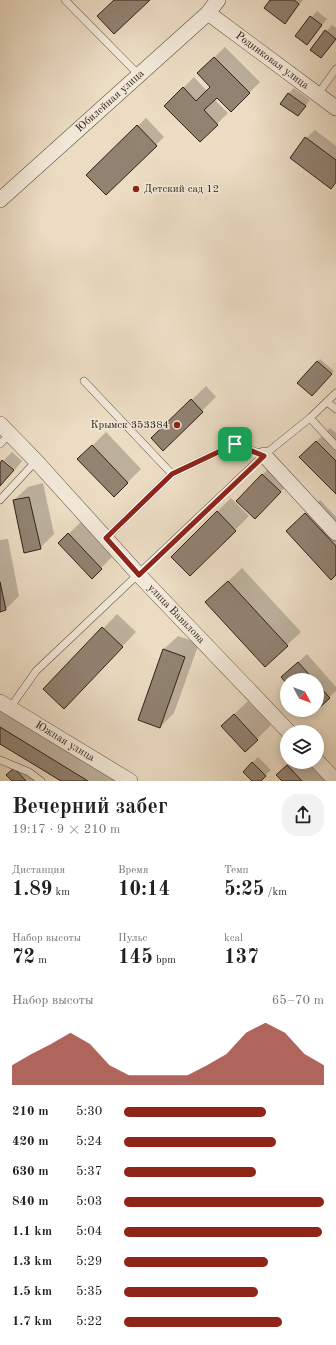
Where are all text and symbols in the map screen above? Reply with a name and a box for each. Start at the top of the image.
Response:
street label: Родниковая улица [234,30,311,92]
street label: Юбилейная улица [74,67,147,134]
marker: Детский сад 12 [131,184,141,194]
place label: Детский сад 12 [144,184,219,195]
place label: Крымск 353384 [91,420,169,431]
marker: Крымск 353384 [172,420,182,430]
pin [218,427,252,461]
icon: arrive [224,433,246,455]
street label: улица Вавилова [145,582,207,646]
north arrow [280,673,324,717]
map controls [280,673,324,769]
street label: Южная улица [33,719,97,764]
button: layers [280,725,324,769]
button: share [282,794,324,836]
text: Вечерний забег [12,796,168,818]
text: 19:17 · 9 × 210 m [12,823,120,836]
text: Дистанция [12,865,65,876]
text: Время [118,865,148,876]
text: Темп [224,865,249,876]
text: 1.89 [12,880,52,900]
text: 10:14 [118,880,170,900]
text: 5:25 [224,880,264,900]
text: km [52,887,70,898]
text: /km [264,887,287,898]
text: Набор высоты [12,933,81,944]
text: Пульс [118,933,147,944]
text: kcal [224,933,243,944]
text: 72 [12,948,35,968]
text: 145 [118,948,153,968]
text: 137 [224,948,259,968]
text: m [35,955,47,966]
text: bpm [153,955,176,966]
text: Набор высоты [12,994,94,1007]
text: 65–70 m [272,994,324,1007]
text: 210 m [12,1105,49,1118]
text: 5:30 [76,1105,102,1118]
text: 420 m [12,1135,49,1148]
text: 5:24 [76,1135,102,1148]
text: 630 m [12,1165,49,1178]
text: 5:37 [76,1165,102,1178]
text: 840 m [12,1195,49,1208]
text: 5:03 [76,1195,102,1208]
text: 1.1 km [12,1225,52,1238]
text: 5:04 [76,1225,102,1238]
text: 1.3 km [12,1255,52,1268]
text: 5:29 [76,1255,102,1268]
text: 1.5 km [12,1285,52,1298]
text: 5:35 [76,1285,102,1298]
text: 1.7 km [12,1315,52,1328]
text: 5:22 [76,1315,102,1328]

